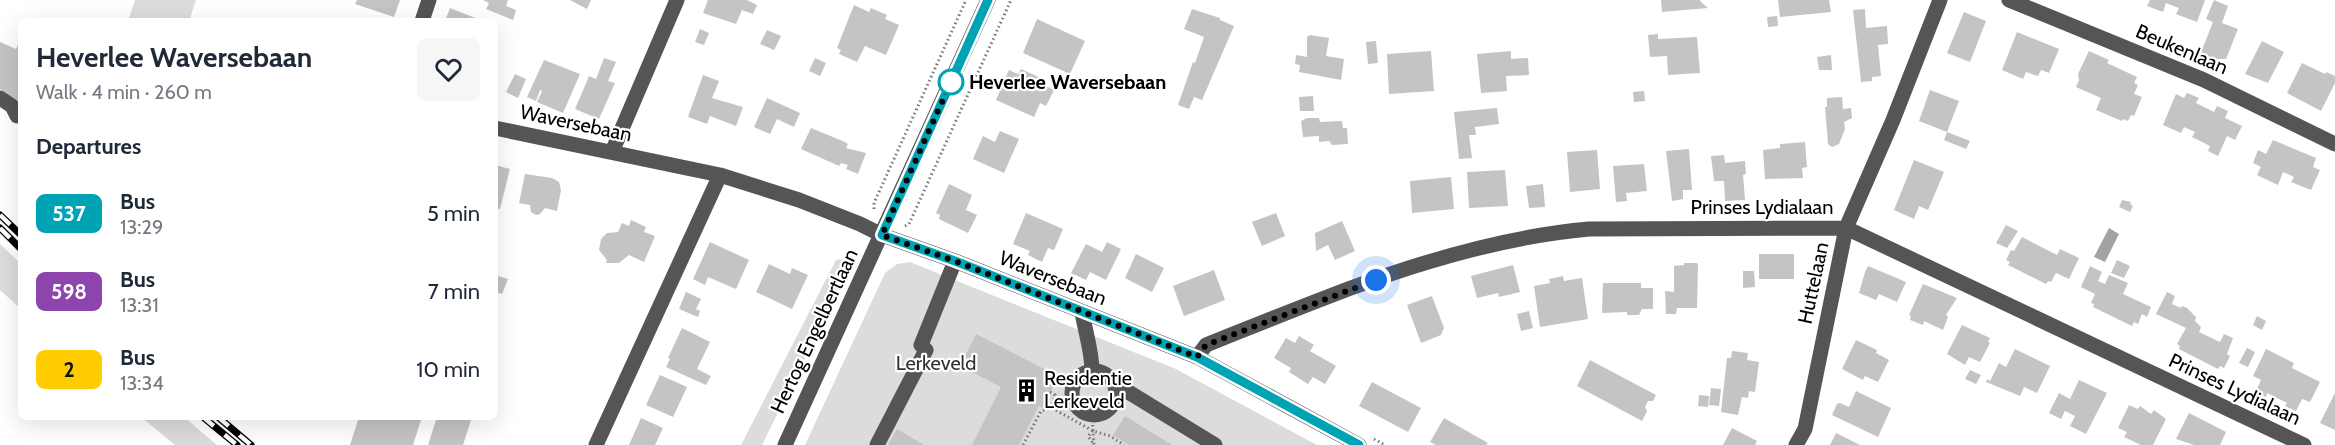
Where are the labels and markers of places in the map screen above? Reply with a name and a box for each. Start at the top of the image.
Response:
marker: Heverlee Waversebaan [938,69,964,95]
place label: Heverlee Waversebaan [969,70,1166,94]
place label: Residentie Lerkeveld [1044,366,1132,413]
building icon: Residentie Lerkeveld [1013,377,1039,403]

